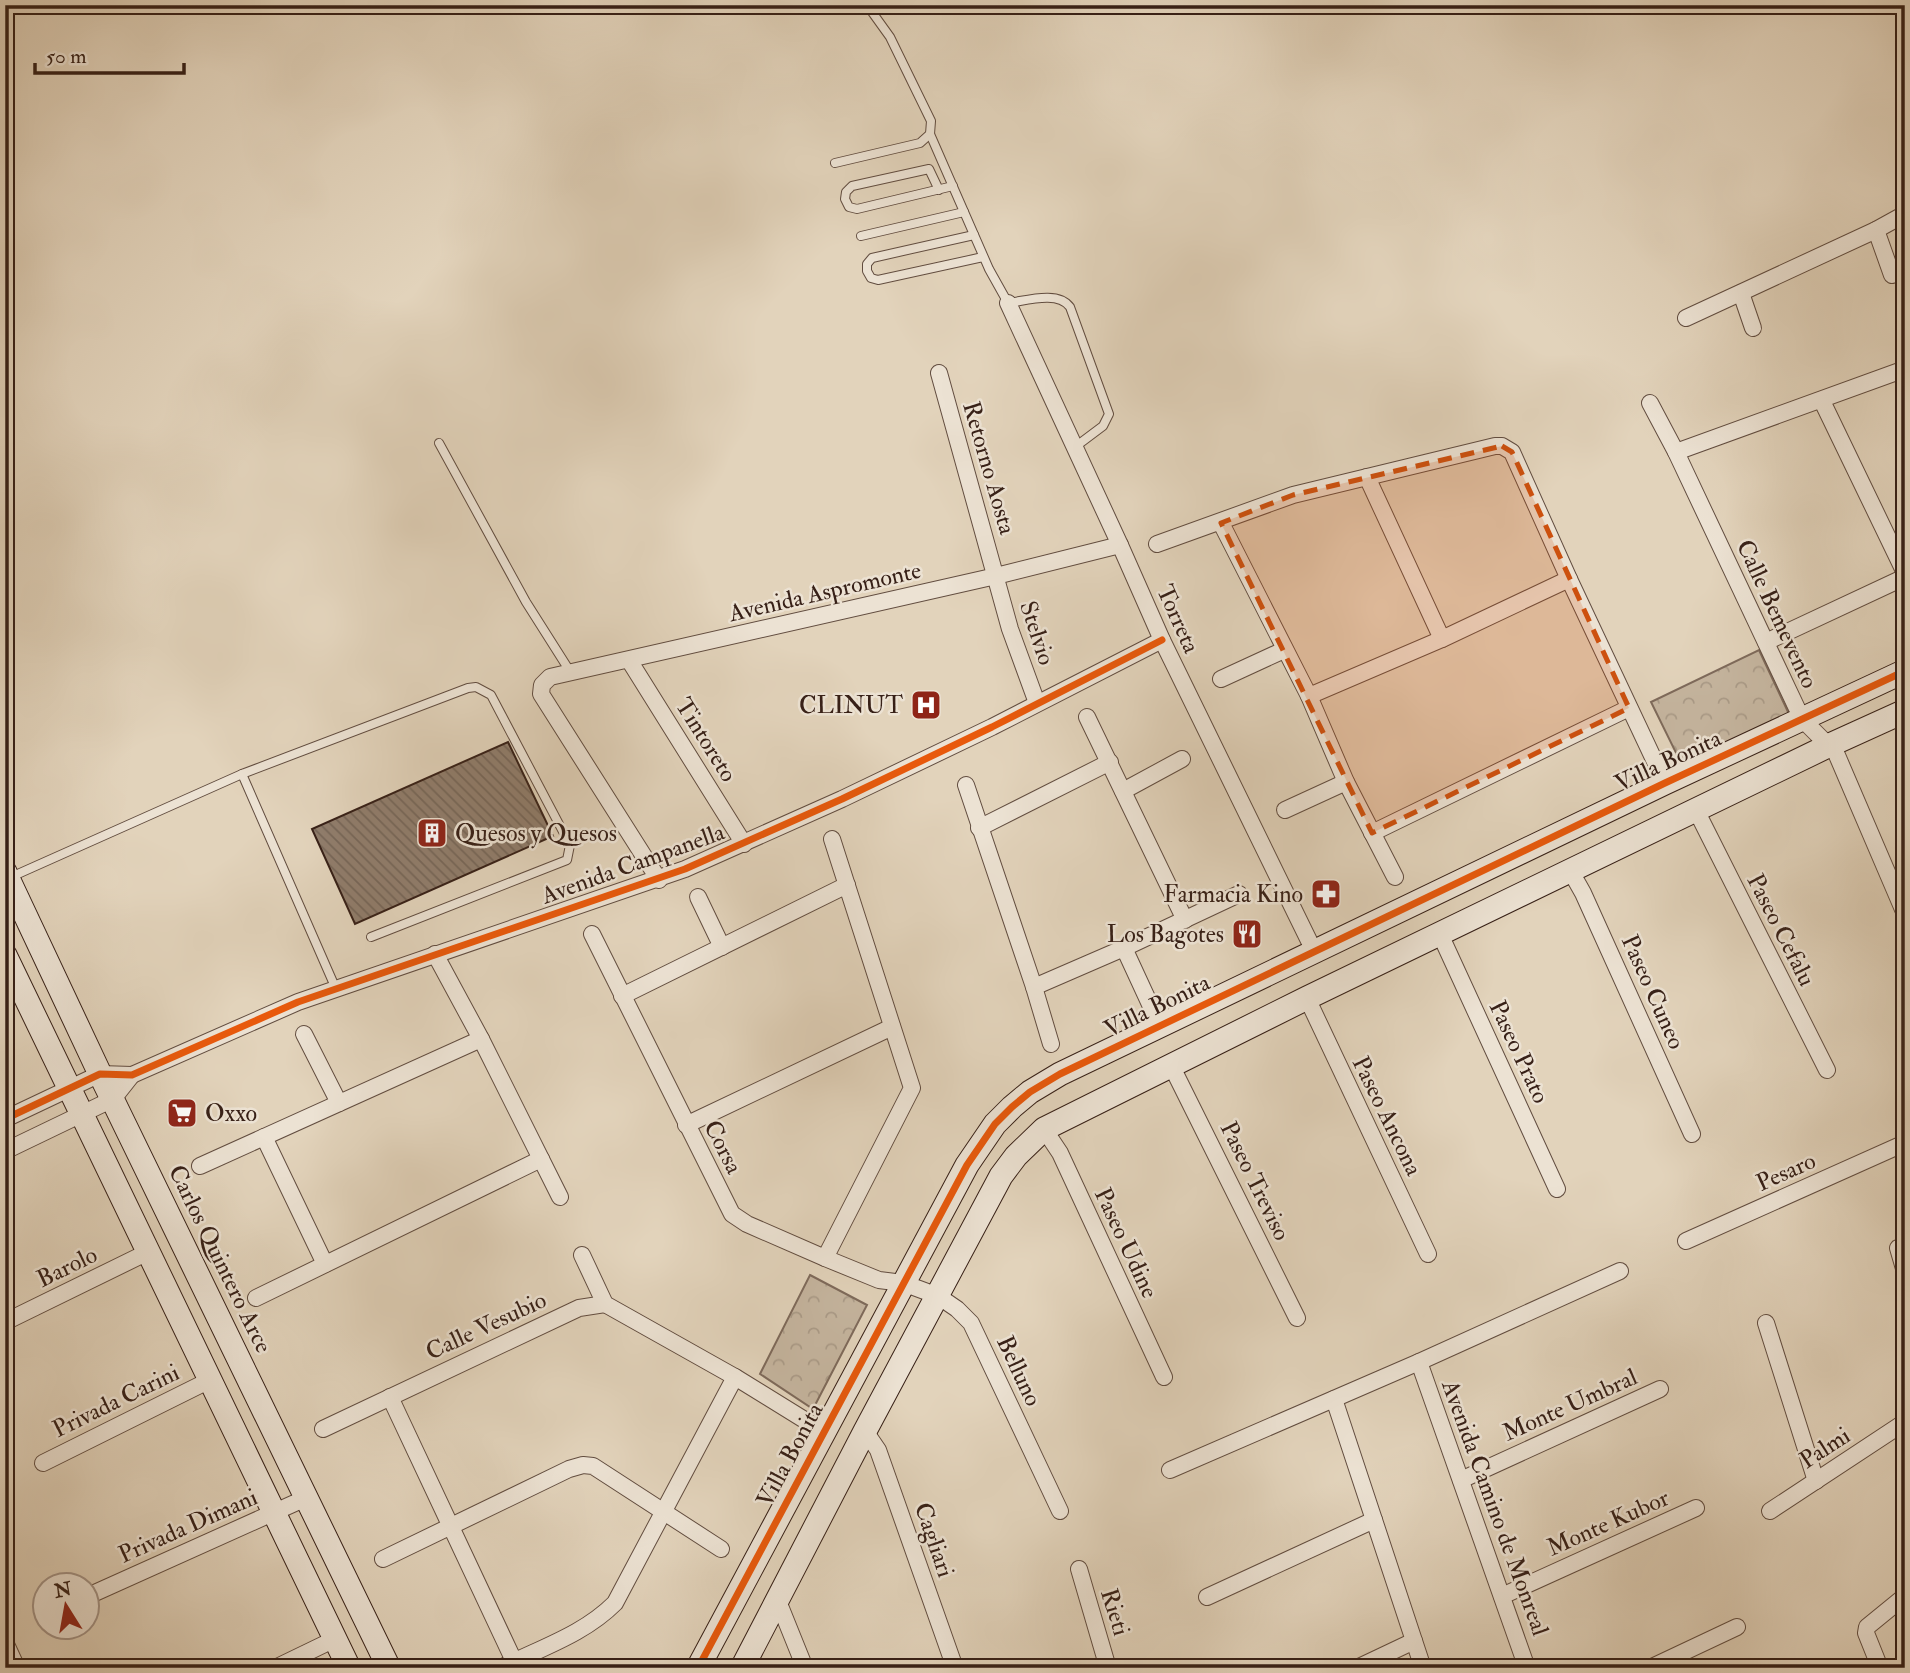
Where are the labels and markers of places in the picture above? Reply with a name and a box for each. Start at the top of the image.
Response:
hospital icon: CLINUT [909,688,943,722]
place label: CLINUT [799,690,903,721]
building icon: Quesos y Quesos [415,816,449,850]
place label: Quesos y Quesos [455,818,617,849]
pharmacy icon: Farmacia Kino [1309,877,1343,911]
place label: Farmacia Kino [1163,879,1303,910]
restaurant icon: Los Bagotes [1230,917,1264,951]
place label: Los Bagotes [1107,919,1224,950]
supermarket icon: Oxxo [165,1096,199,1130]
place label: Oxxo [205,1098,257,1129]

